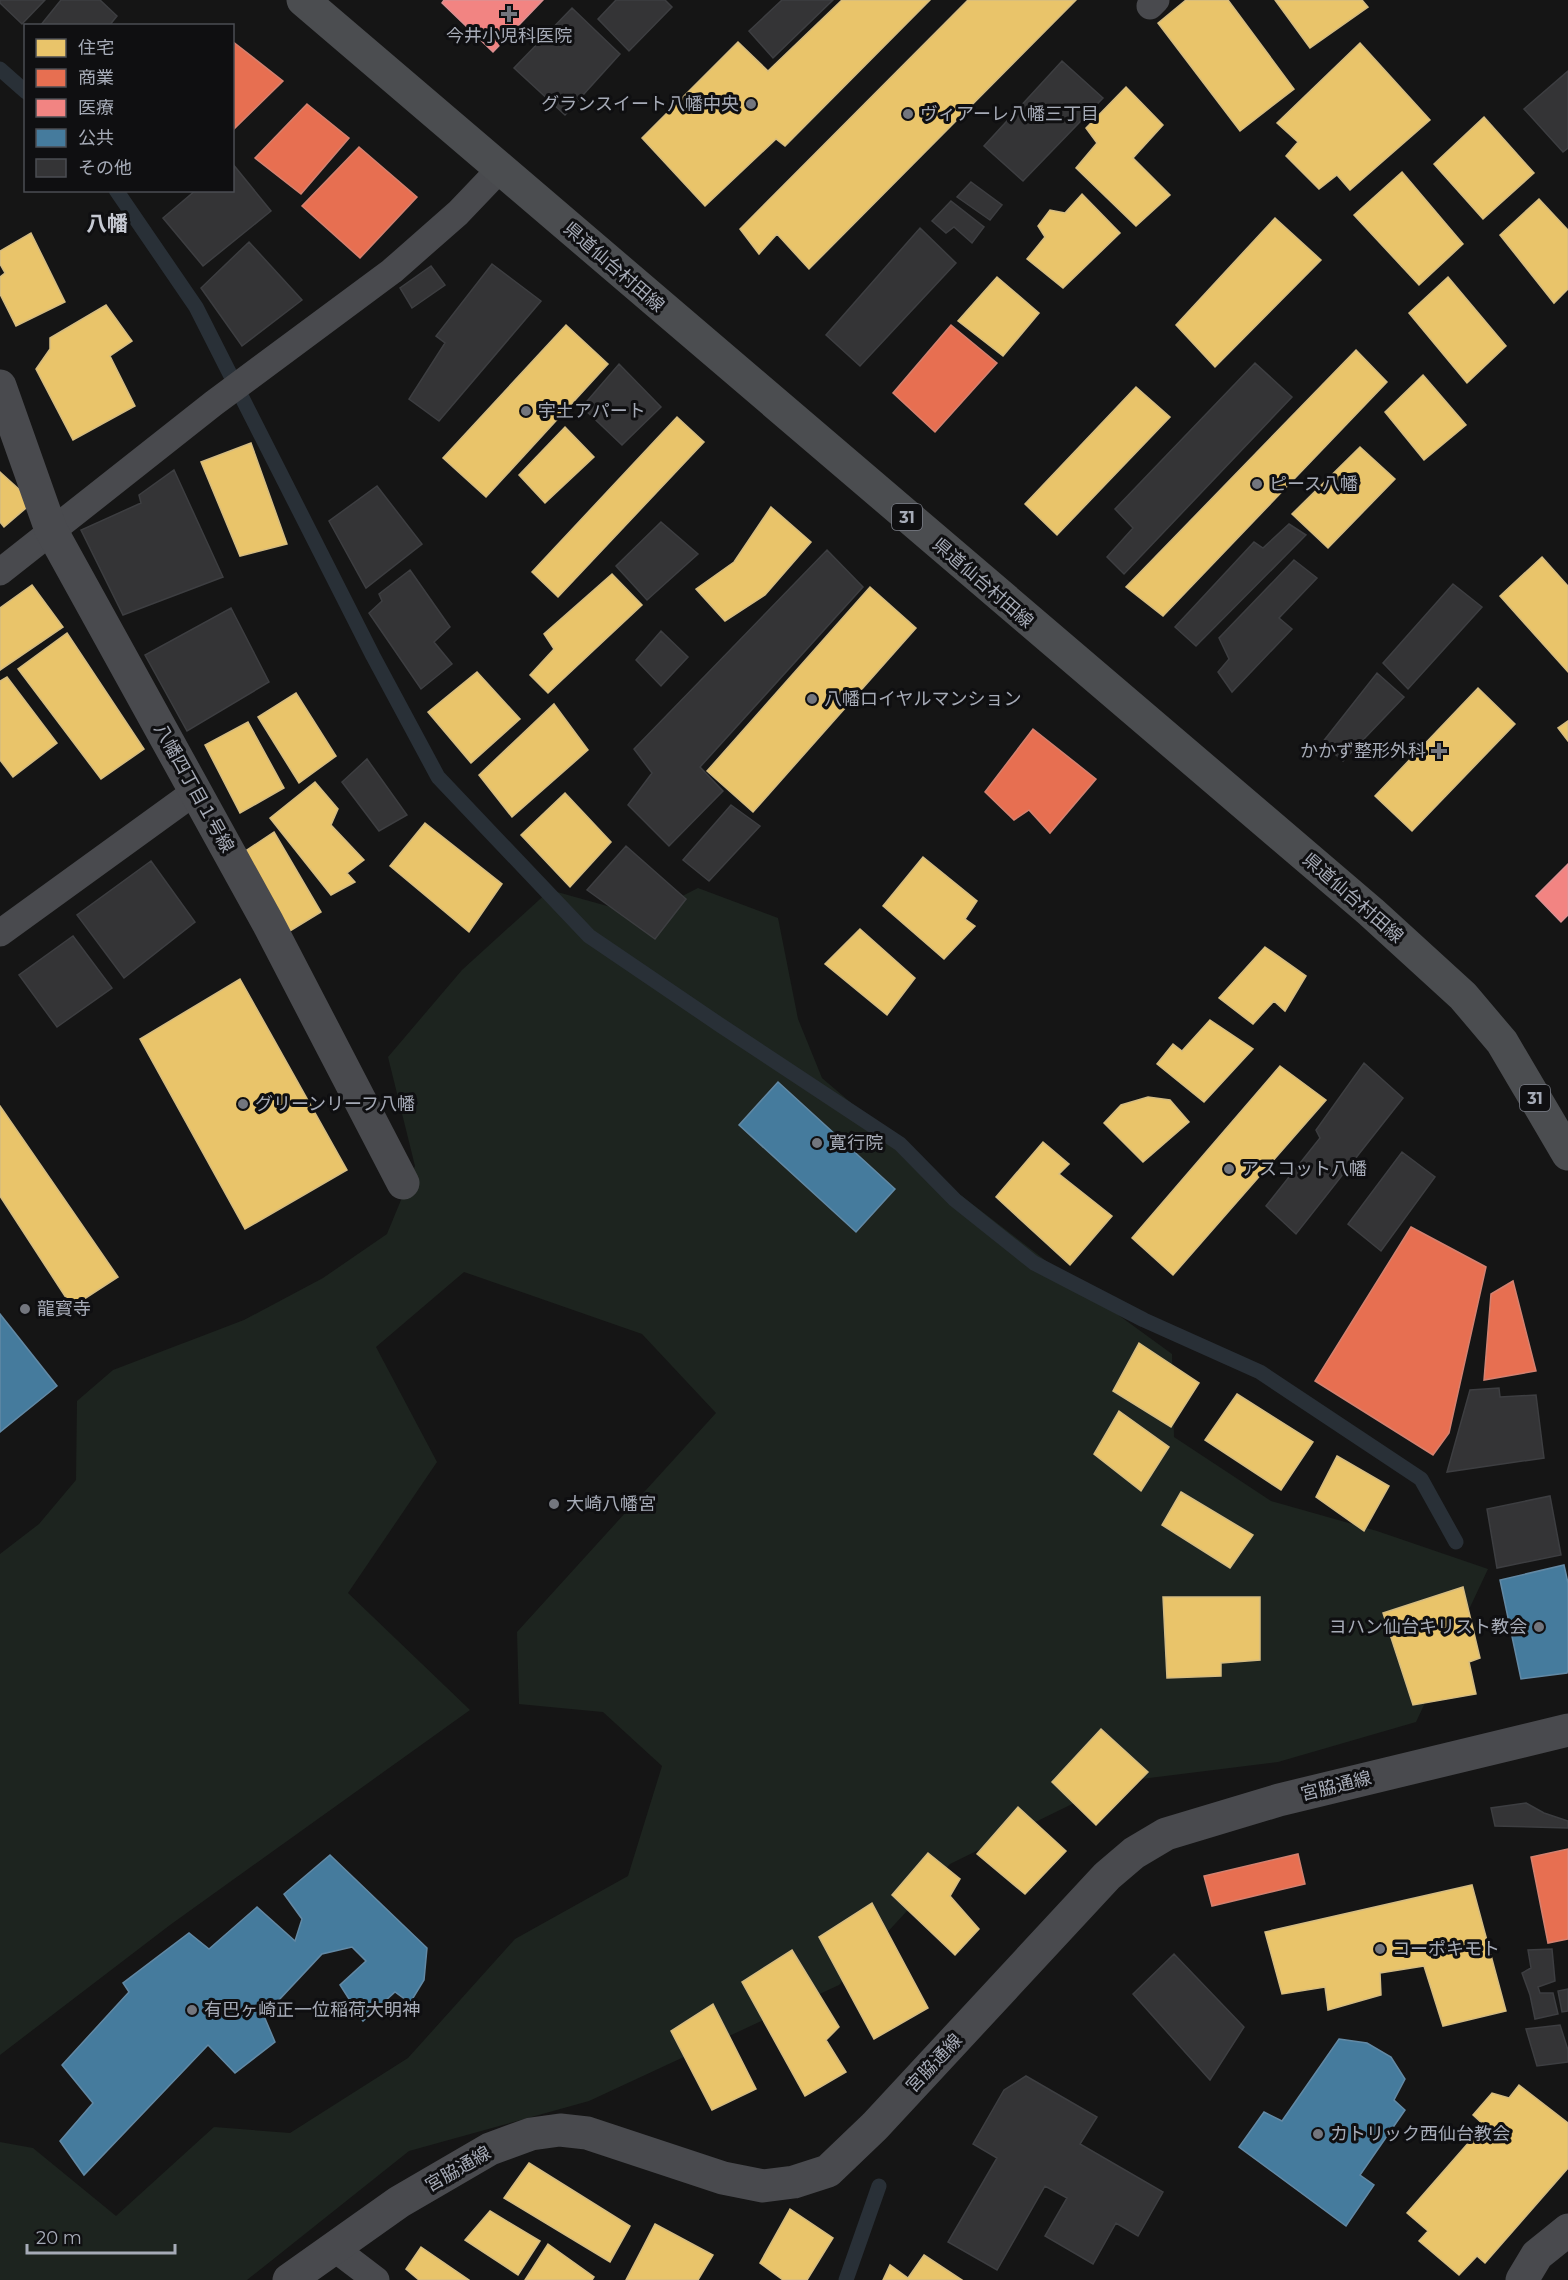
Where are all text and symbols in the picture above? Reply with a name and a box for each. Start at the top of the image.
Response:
marker: 今井小児科医院 [500,5,518,23]
legend [24,24,234,192]
place label: 今井小児科医院 [446,25,572,47]
text: 住宅 [78,37,114,59]
text: 商業 [78,67,114,89]
place label: グランスイート八幡中央 [541,93,739,115]
text: 医療 [78,97,114,119]
marker: グランスイート八幡中央 [744,97,758,111]
place label: ヴィアーレ八幡三丁目 [920,103,1099,125]
marker: ヴィアーレ八幡三丁目 [901,107,915,121]
text: 公共 [78,127,114,149]
text: その他 [78,157,132,179]
district label: 八幡 [86,211,128,236]
street label: 県道仙台村田線 [559,217,669,317]
place label: 宇土アパート [538,400,646,422]
marker: 宇土アパート [519,404,533,418]
place label: ピース八幡 [1269,473,1358,495]
marker: ピース八幡 [1250,477,1264,491]
road number: 31 [892,504,922,530]
street label: 県道仙台村田線 [928,533,1038,633]
place label: 八幡ロイヤルマンション [824,688,1021,710]
marker: 八幡ロイヤルマンション [805,692,819,706]
street label: 八幡四丁目１号線 [149,720,239,856]
place label: かかず整形外科 [1300,740,1426,762]
marker: かかず整形外科 [1430,742,1448,760]
street label: 県道仙台村田線 [1298,848,1408,948]
road number: 31 [1520,1085,1550,1111]
place label: グリーンリーフ八幡 [255,1093,415,1115]
marker: グリーンリーフ八幡 [236,1097,250,1111]
place label: 寛行院 [829,1132,883,1154]
marker: 寛行院 [810,1136,824,1150]
place label: アスコット八幡 [1241,1158,1367,1180]
marker: アスコット八幡 [1222,1162,1236,1176]
place label: 龍寳寺 [37,1298,91,1320]
marker: 龍寳寺 [18,1302,32,1316]
place label: 大崎八幡宮 [566,1493,656,1515]
marker: 大崎八幡宮 [547,1497,561,1511]
place label: ヨハン仙台キリスト教会 [1329,1616,1527,1638]
marker: ヨハン仙台キリスト教会 [1532,1620,1546,1634]
street label: 宮脇通線 [1298,1767,1374,1805]
place label: コーポキモト [1392,1938,1500,1960]
marker: コーポキモト [1373,1942,1387,1956]
place label: 有巴ヶ崎正一位稲荷大明神 [204,1999,420,2021]
marker: 有巴ヶ崎正一位稲荷大明神 [185,2003,199,2017]
street label: 宮脇通線 [901,2029,967,2097]
place label: カトリック西仙台教会 [1330,2123,1510,2145]
marker: カトリック西仙台教会 [1311,2127,1325,2141]
street label: 宮脇通線 [421,2141,495,2197]
scale bar [27,2217,176,2255]
text: 20 m [36,2227,82,2249]

